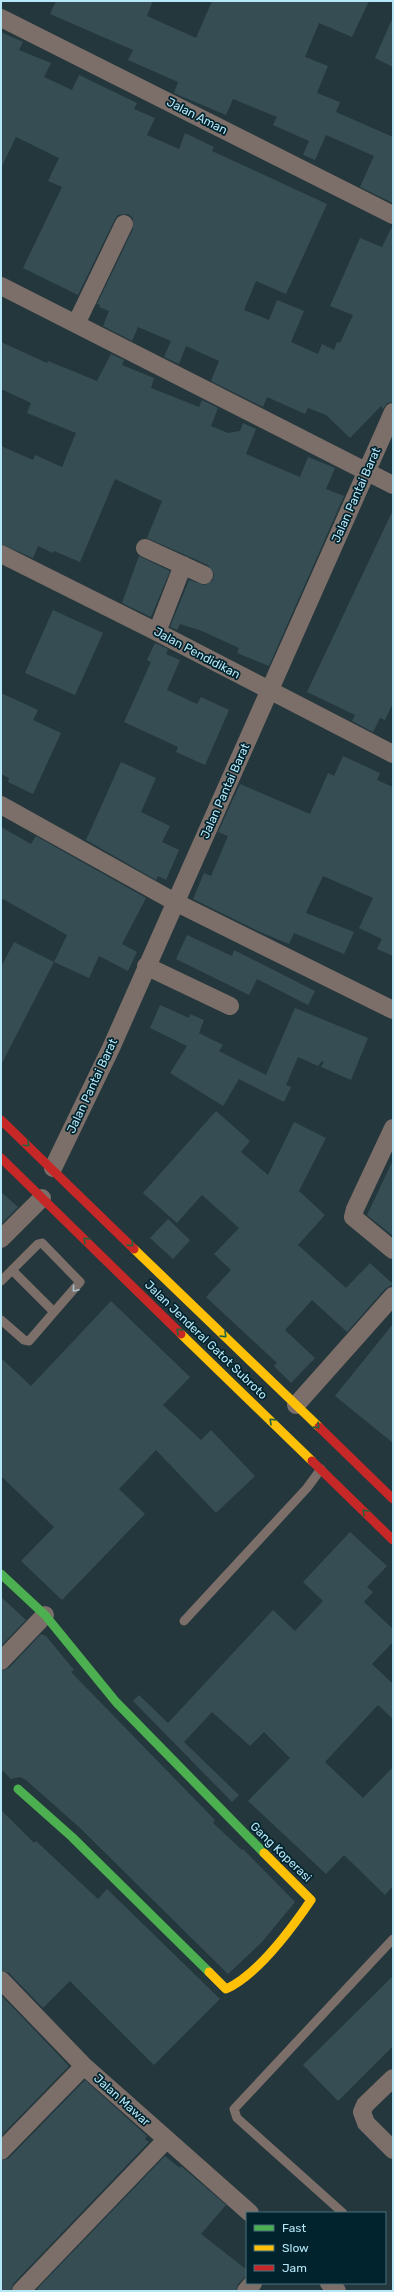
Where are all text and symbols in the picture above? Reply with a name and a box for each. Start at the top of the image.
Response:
street label: Jalan Aman [164,95,230,137]
street label: Jalan Pantai Barat [329,445,383,545]
street label: Jalan Pendidikan [152,624,242,682]
street label: Jalan Pantai Barat [198,741,252,841]
street label: Jalan Pantai Barat [64,1036,120,1136]
one-way arrow [22,1140,30,1147]
one-way arrow [83,1237,91,1245]
one-way arrow [126,1240,134,1247]
street label: Jalan Jenderal Gatot Subroto [142,1278,270,1402]
one-way arrow [73,1284,80,1291]
one-way arrow [176,1328,184,1336]
one-way arrow [219,1330,227,1338]
one-way arrow [269,1419,277,1426]
one-way arrow [312,1421,320,1429]
one-way arrow [362,1510,370,1517]
street label: Gang Koperasi [247,1819,315,1885]
street label: Jalan Mawar [91,2071,153,2129]
legend [246,2212,386,2284]
text: Fast [282,2221,306,2235]
text: Slow [282,2241,309,2255]
text: Jam [282,2261,307,2275]

